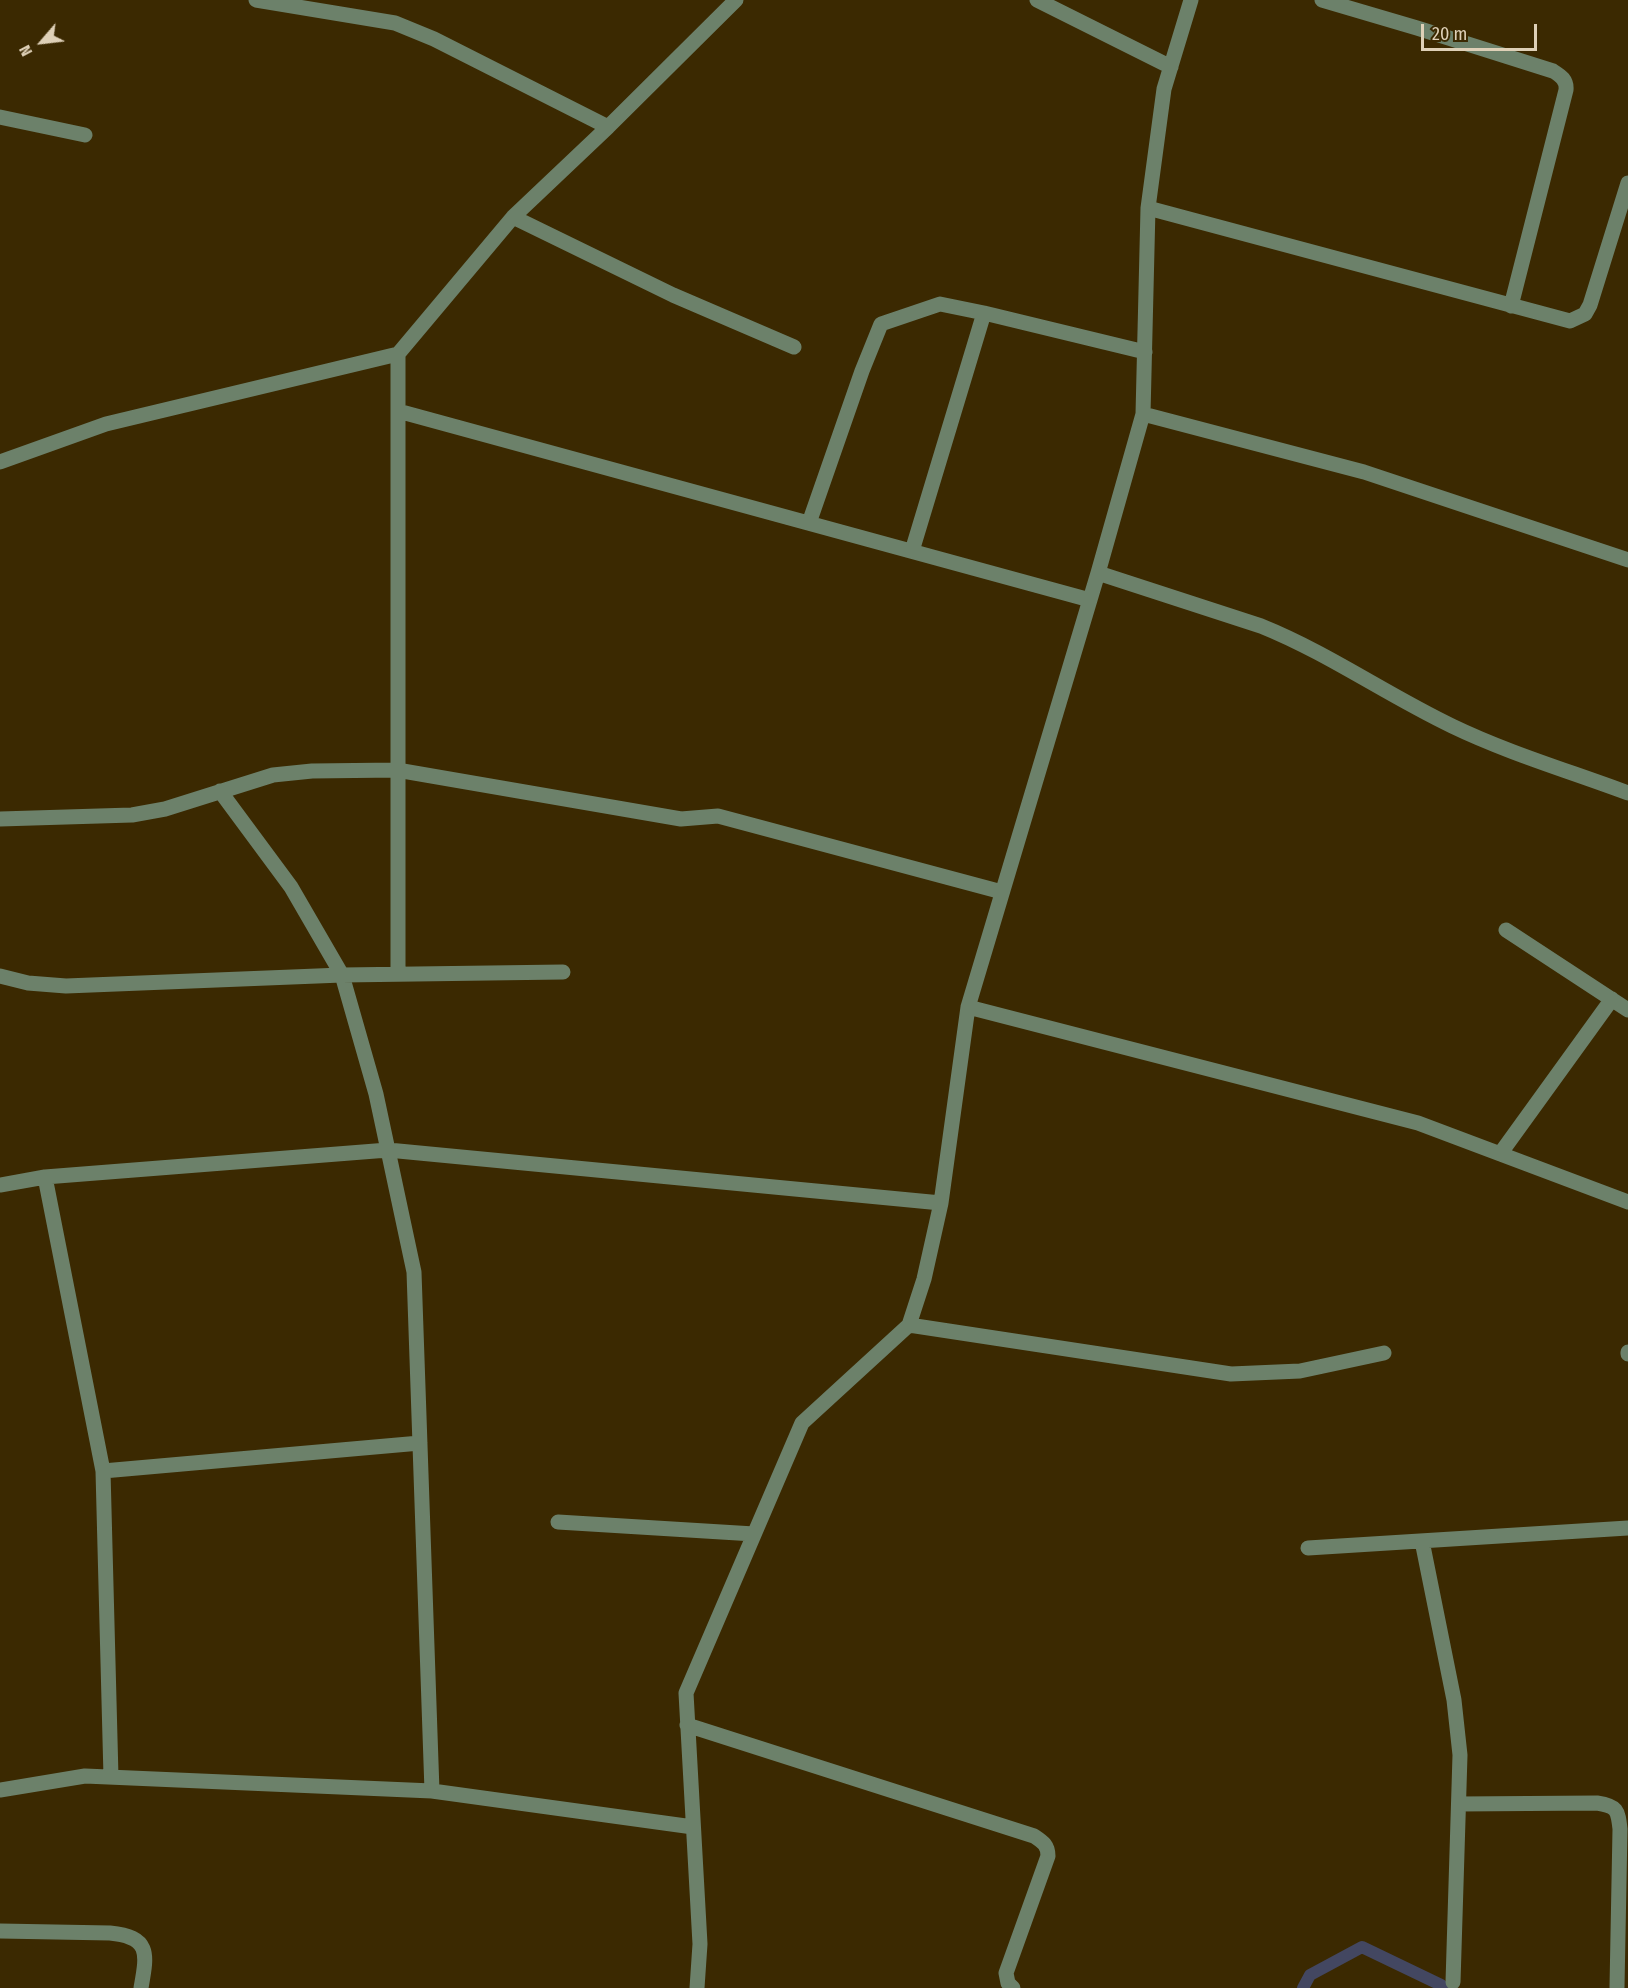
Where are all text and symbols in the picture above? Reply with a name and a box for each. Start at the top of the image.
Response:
north arrow [12,12,72,72]
scale bar [1424,12,1540,50]
text: 20 m [1432,23,1467,45]
text: N [15,42,36,59]

